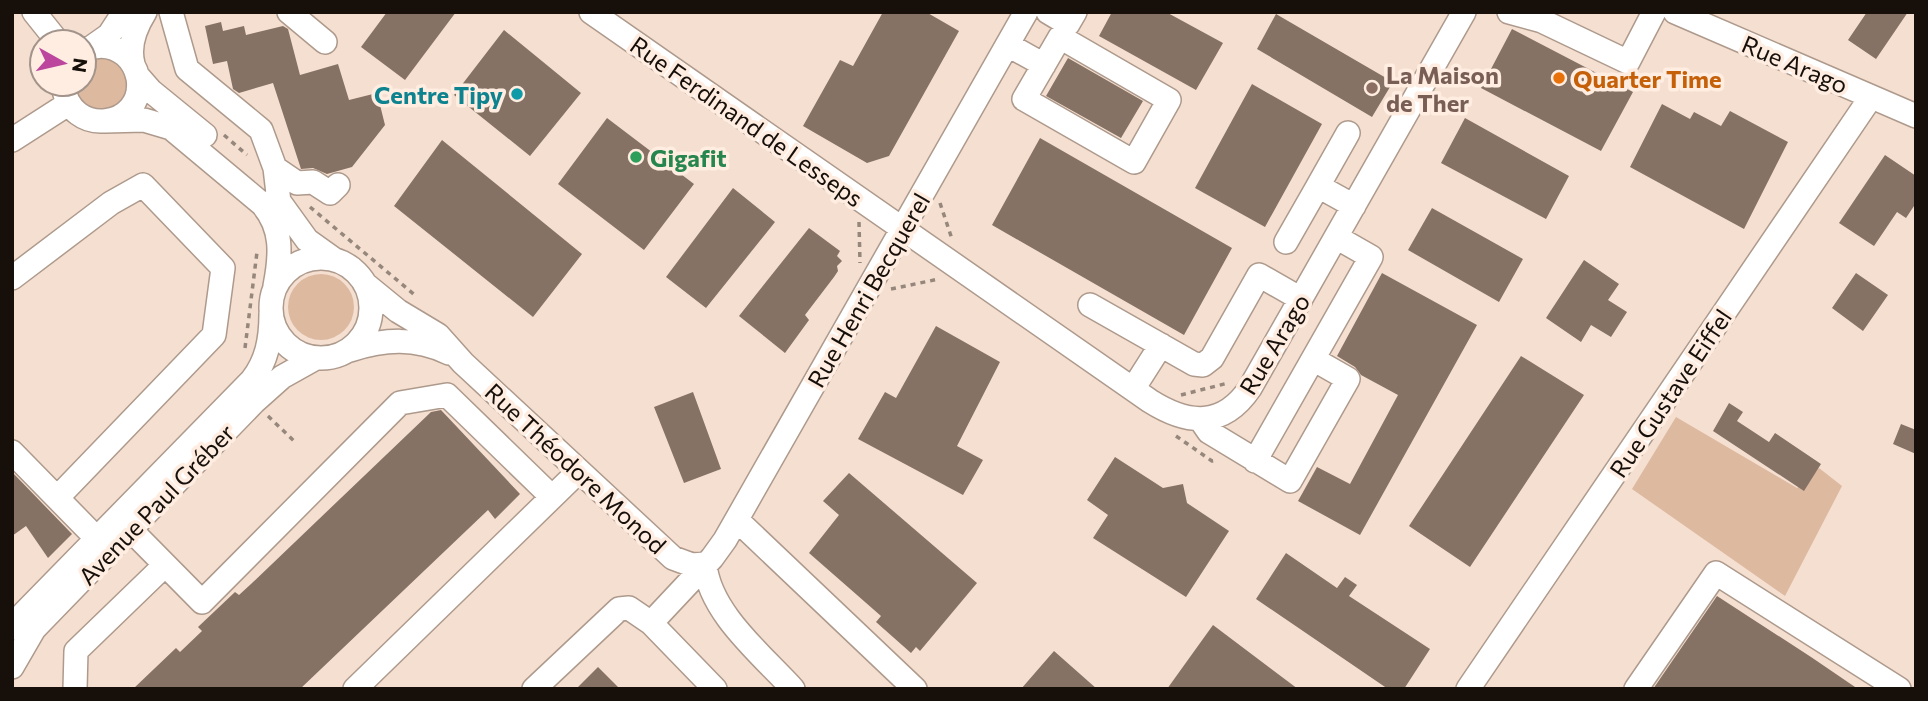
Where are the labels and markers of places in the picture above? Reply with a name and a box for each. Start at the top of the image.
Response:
place label: La Maison de Ther [1386,60,1499,117]
place label: Quarter Time [1573,64,1722,93]
marker: Quarter Time [1551,70,1567,86]
place label: Centre Tipy [374,80,503,109]
marker: La Maison de Ther [1364,80,1380,96]
marker: Centre Tipy [509,86,525,102]
place label: Gigafit [650,143,727,172]
marker: Gigafit [628,149,644,165]

